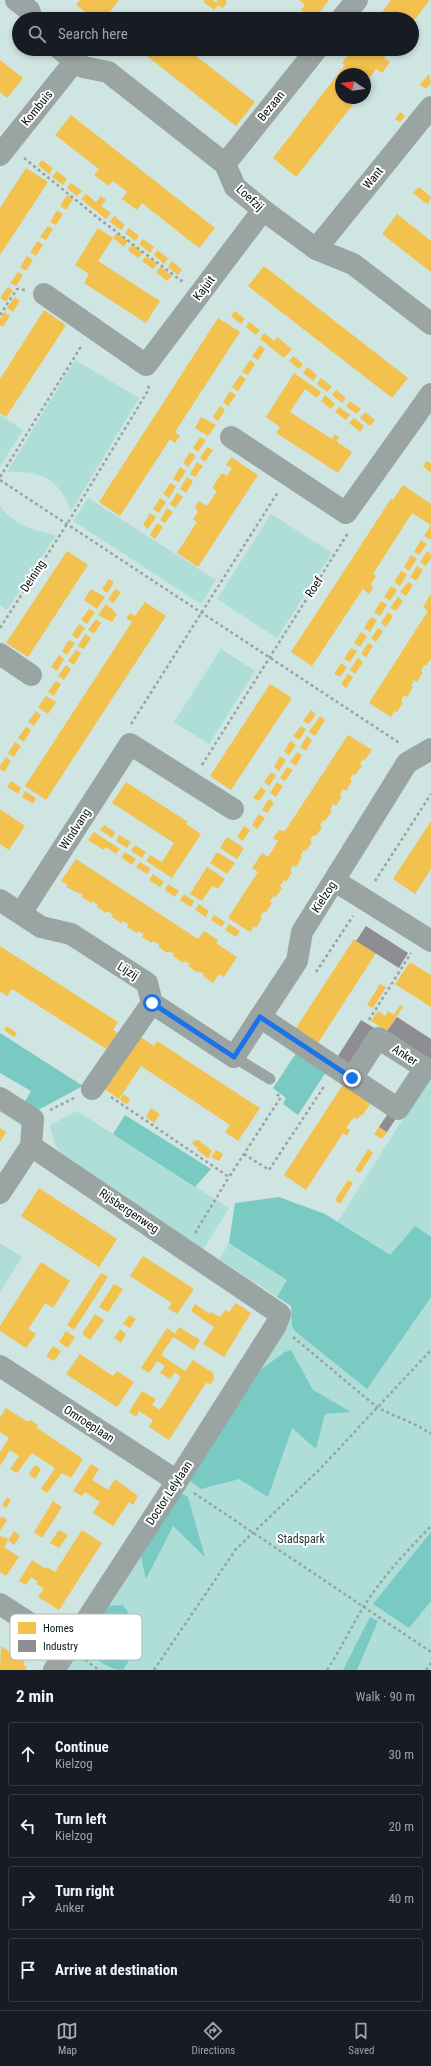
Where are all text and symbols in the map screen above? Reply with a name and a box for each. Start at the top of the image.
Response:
search box [12,12,419,56]
icon: search [26,23,48,45]
text: Search here [58,25,128,43]
north arrow [335,68,371,104]
street label: Kombuis [19,88,55,128]
street label: Bezaan [255,88,287,124]
street label: Want [360,164,386,192]
street label: Loefzij [233,182,267,214]
street label: Kajuit [190,273,218,303]
street label: Deining [17,557,49,595]
street label: Roef [302,574,326,600]
street label: Windvang [57,806,93,852]
street label: Kielzog [309,879,339,915]
street label: Lijzij [115,959,141,983]
route start [143,994,161,1012]
street label: Anker [390,1042,421,1068]
route end [343,1069,361,1087]
street label: Rijsbergenweg [96,1186,162,1236]
street label: Omroeplaan [61,1402,117,1446]
street label: Doctor Lelylaan [143,1458,195,1528]
park label: Stadspark [277,1532,325,1546]
legend [10,1614,142,1660]
text: Homes [43,1622,74,1635]
text: Industry [43,1640,79,1653]
text: 2 min [16,1686,54,1706]
text: Walk · 90 m [355,1689,415,1704]
text: Continue [55,1738,109,1756]
icon: ahead [17,1743,39,1765]
text: 30 m [388,1747,414,1762]
text: Kielzog [55,1756,93,1771]
text: Turn left [55,1810,106,1828]
icon: left [17,1815,39,1837]
text: 20 m [388,1819,414,1834]
text: Kielzog [55,1828,93,1843]
text: Turn right [55,1882,114,1900]
icon: right [17,1887,39,1909]
text: 40 m [388,1891,414,1906]
text: Anker [55,1900,85,1915]
icon: arrive [17,1959,39,1981]
text: Arrive at destination [55,1961,178,1979]
tab: Map [56,2020,78,2057]
tab: Directions [191,2020,235,2057]
tab: Saved [348,2020,375,2057]

